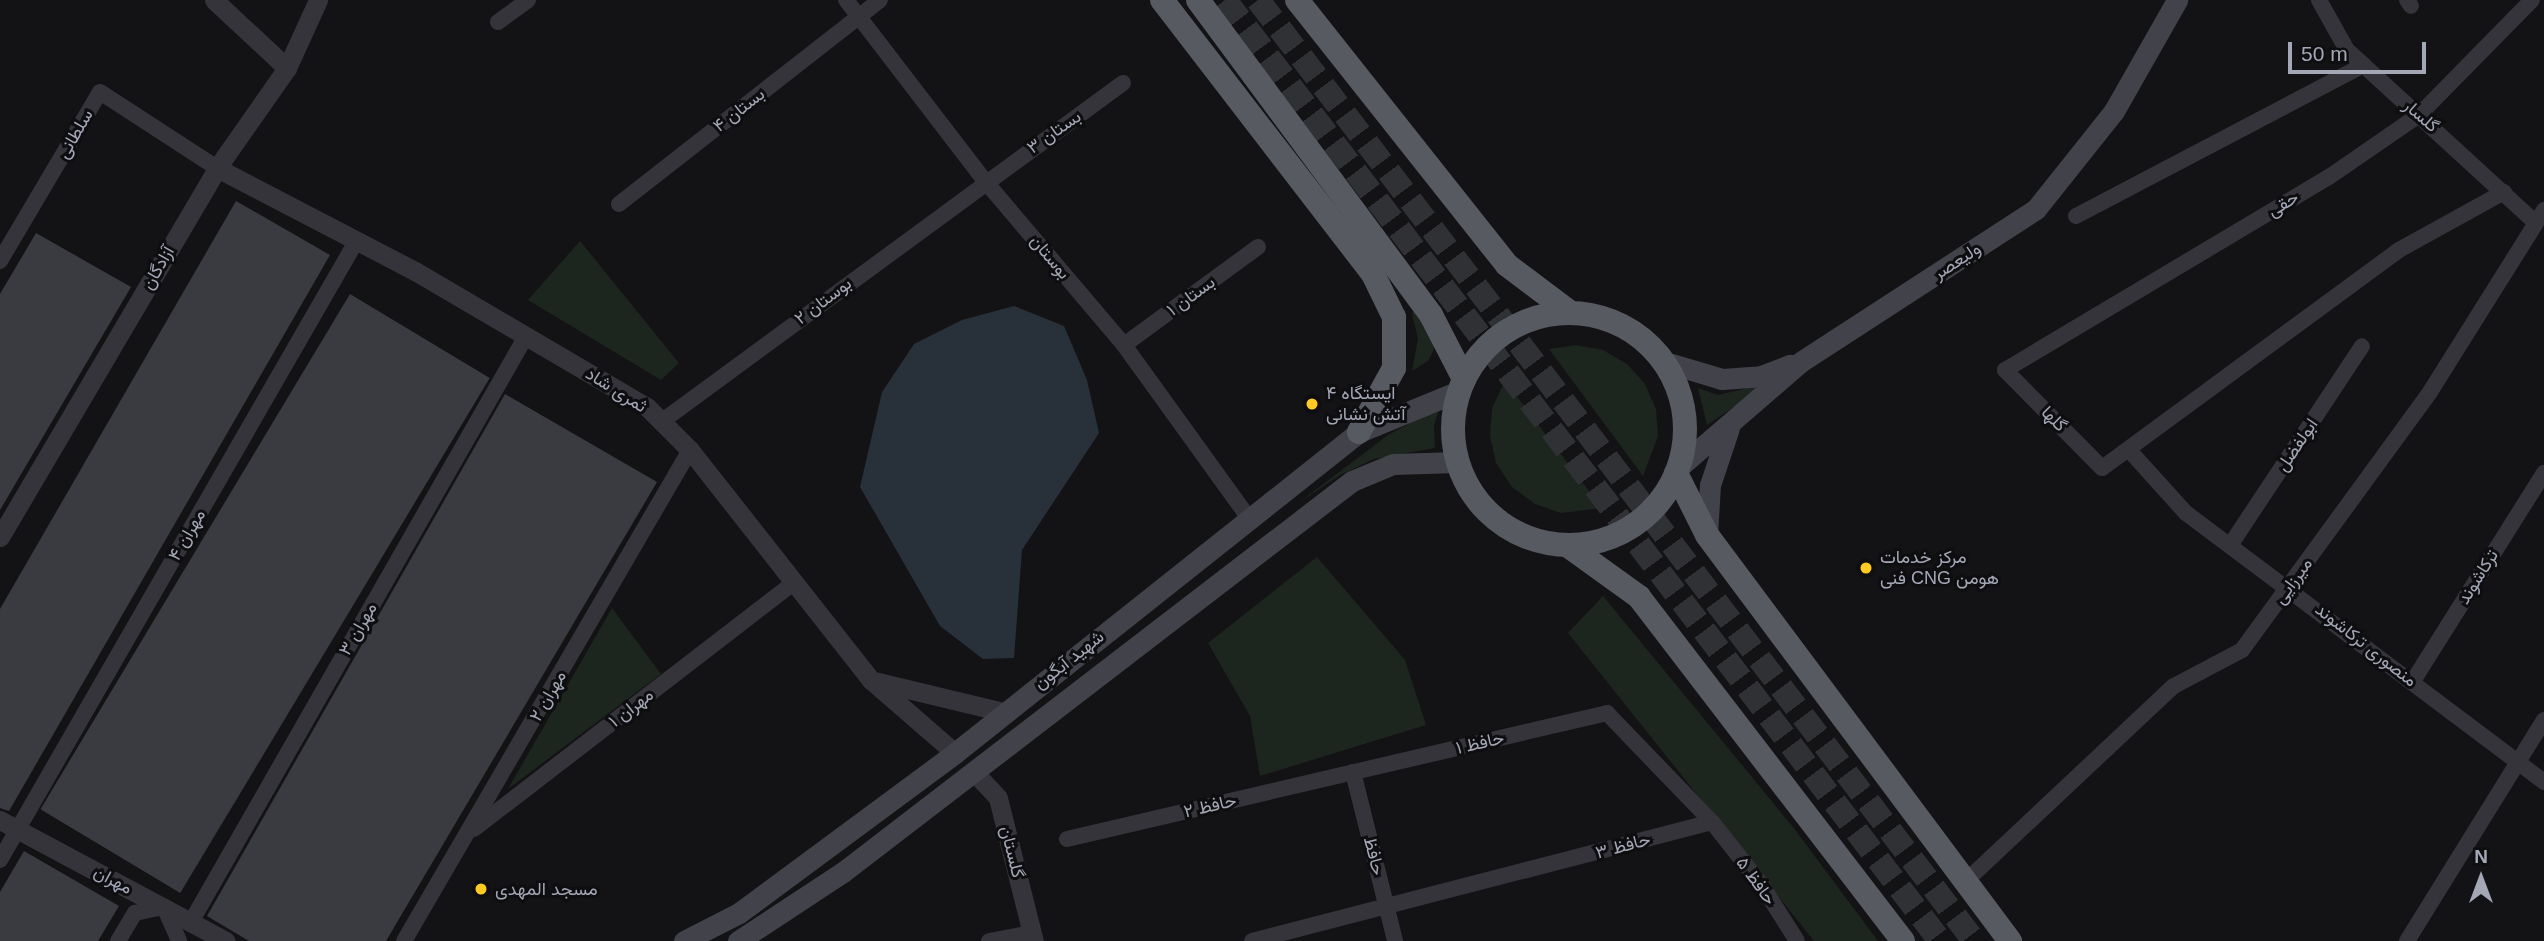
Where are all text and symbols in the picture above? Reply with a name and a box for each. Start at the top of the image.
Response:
scale bar [2292,28,2430,72]
text: 50 m [2301,42,2348,65]
street label: بستان ۴ [709,83,769,137]
street label: گلسار [2399,95,2443,137]
street label: سلطانی [52,105,98,163]
street label: بستان ۳ [1023,106,1085,158]
street label: حقی [2263,186,2303,222]
street label: بوستان [1025,230,1075,284]
street label: ولیعصر [1929,238,1985,284]
street label: آزادگان [137,242,179,294]
street label: بستان ۱ [1163,271,1219,321]
street label: بوستان ۲ [790,273,856,329]
street label: ثمری شاد [581,363,651,417]
place label: ایستگاه ۴ آتش نشانی [1326,383,1405,426]
marker: ایستگاه ۴ آتش نشانی [1304,396,1320,412]
street label: گلها [2037,402,2071,436]
street label: ابولفضل [2272,414,2322,476]
street label: مهران ۴ [164,505,210,565]
street label: ترکاشوند [2453,546,2503,608]
place label: مرکز خدمات فنی CNG هومن [1880,547,1999,590]
street label: میرزایی [2269,554,2317,608]
marker: مرکز خدمات فنی CNG هومن [1858,560,1874,576]
street label: منصوری ترکاشوند [2311,598,2421,692]
street label: مهران ۳ [334,599,382,659]
street label: شهید آبگون [1030,626,1108,694]
street label: مهران ۲ [525,667,571,725]
street label: ۱ مهران [604,684,658,732]
street label: حافظ ۱ [1454,727,1506,759]
street label: حافظ ۲ [1182,789,1238,823]
street label: گلستان [995,824,1029,880]
street label: حافظ ۳ [1593,828,1653,864]
street label: حافظ [1359,835,1389,877]
north arrow [2446,843,2516,913]
text: N [2474,846,2488,867]
street label: حافظ ۵ [1731,853,1781,909]
street label: مهران [90,861,136,899]
place label: مسجد المهدی [495,878,598,900]
marker: مسجد المهدی [473,881,489,897]

